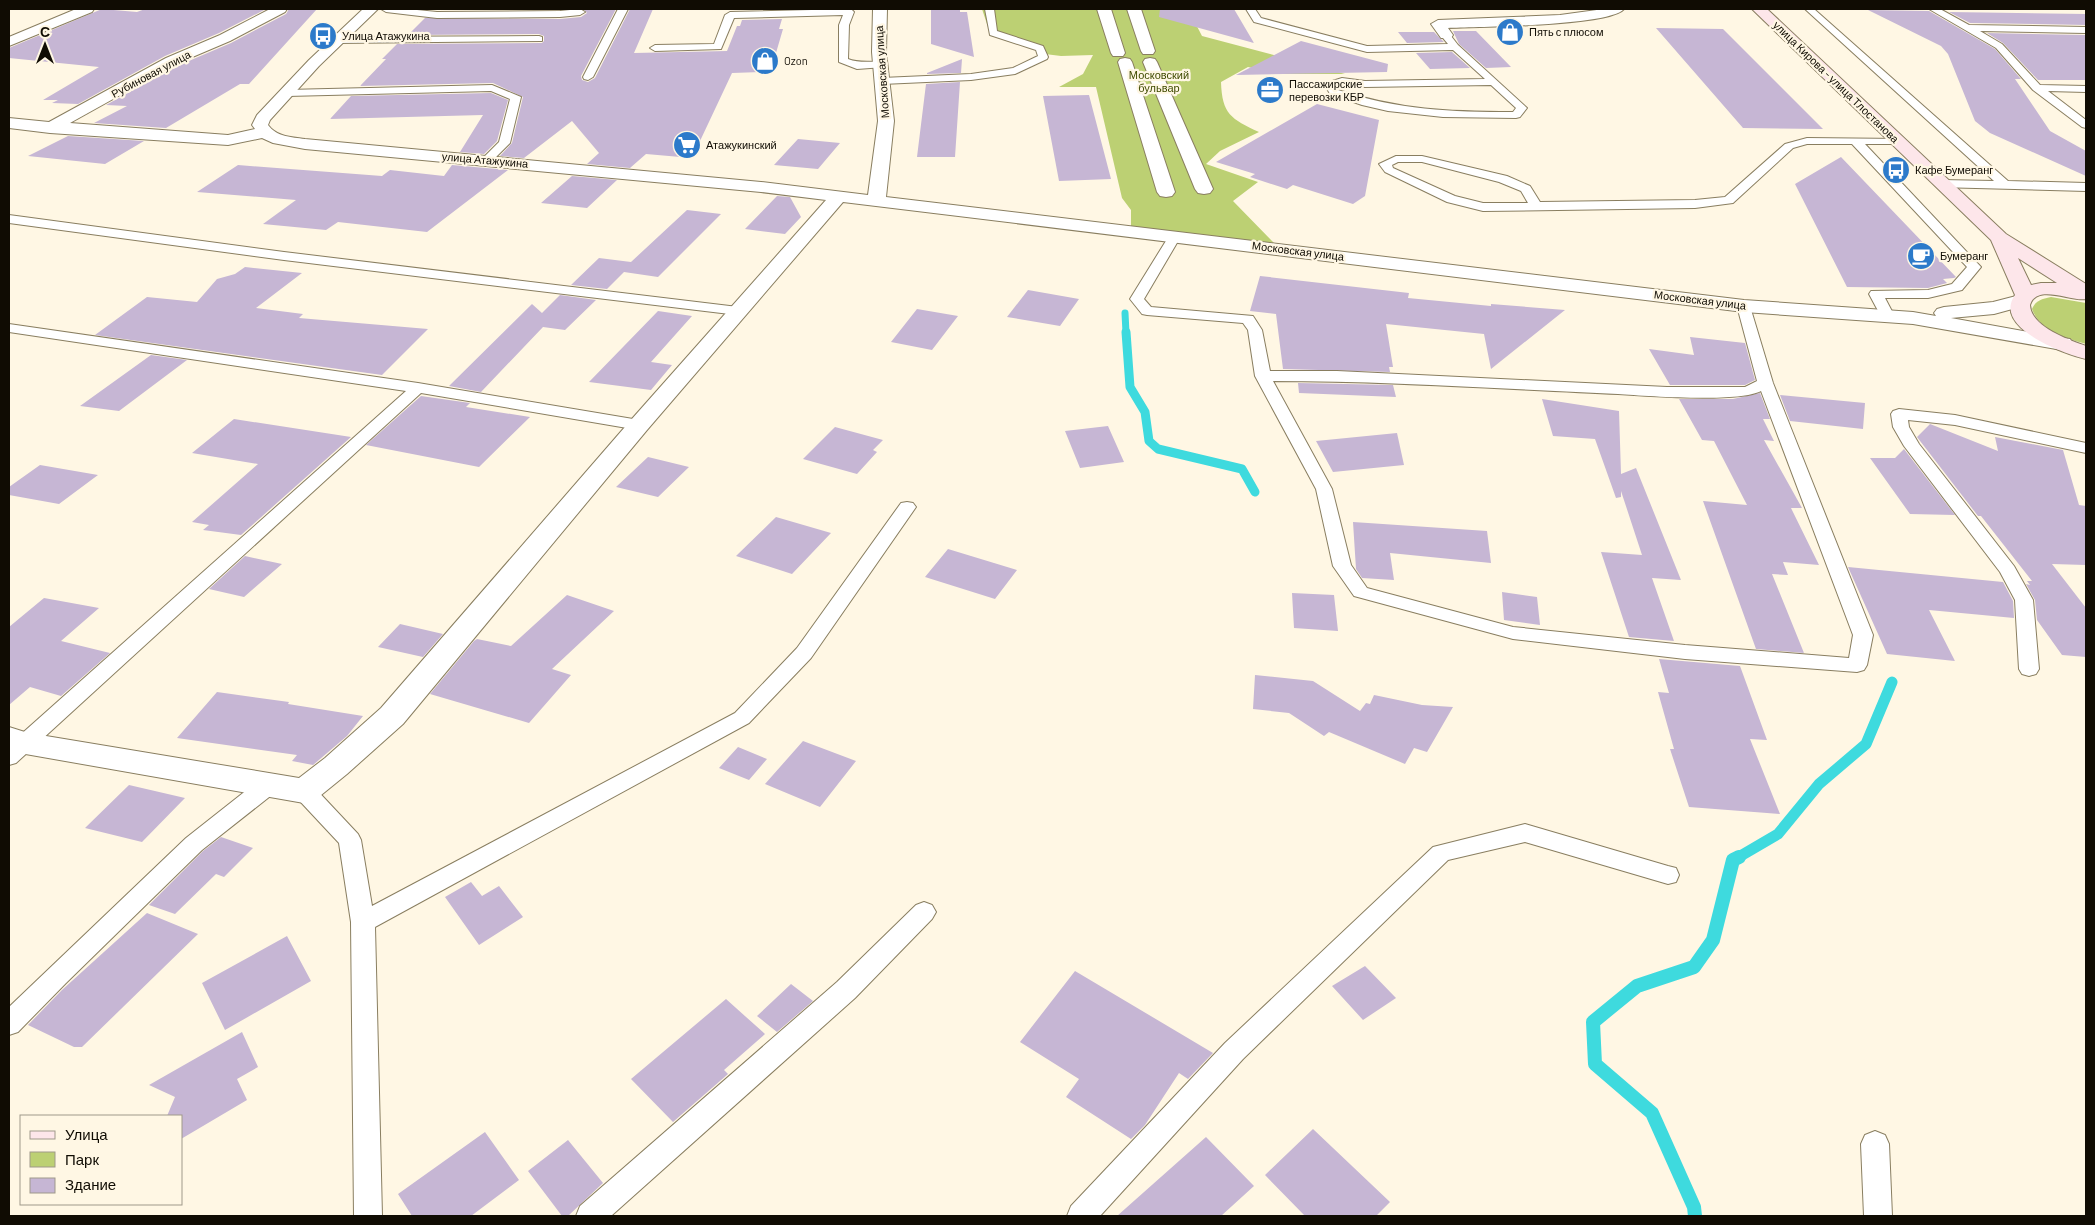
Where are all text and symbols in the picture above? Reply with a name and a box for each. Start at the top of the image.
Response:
shop icon: Пять с плюсом [1495,17,1525,47]
street label: улица Кирова - улица Тлостанова [1771,18,1903,146]
north arrow [20,20,70,70]
bus stop icon: Улица Атажукина [308,21,338,51]
text: С [40,23,50,40]
street label: Московская улица [872,24,891,119]
place label: Пять с плюсом [1529,25,1603,38]
place label: Улица Атажукина [342,29,431,42]
shop icon: Ozon [750,46,780,76]
street label: Рубиновая улица [109,47,193,100]
place label: Ozon [784,54,808,67]
park label: Московский бульвар [1129,68,1189,94]
office icon: Пассажирские перевозки КБР [1255,75,1285,105]
place label: Пассажирские перевозки КБР [1289,77,1364,103]
supermarket icon: Атажукинский [672,130,702,160]
place label: Атажукинский [706,138,777,151]
street label: улица Атажукина [441,149,530,170]
bus stop icon: Кафе Бумеранг [1881,155,1911,185]
place label: Кафе Бумеранг [1915,163,1993,176]
street label: Московская улица [1251,238,1346,263]
cafe icon: Бумеранг [1906,241,1936,271]
place label: Бумеранг [1940,249,1988,262]
street label: Московская улица [1653,287,1748,312]
legend [20,1115,182,1205]
text: Улица [65,1125,108,1143]
text: Парк [65,1150,99,1168]
text: Здание [65,1175,116,1193]

